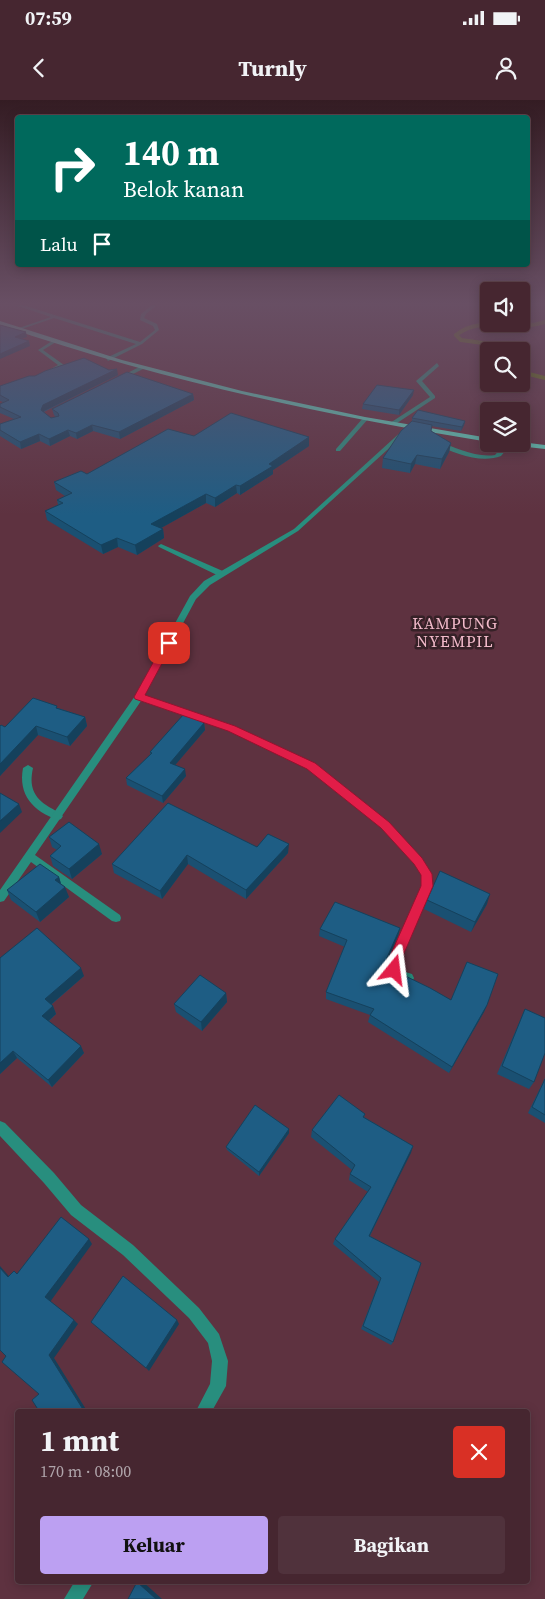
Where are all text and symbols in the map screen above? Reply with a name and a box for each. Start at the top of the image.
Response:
text: 07:59 [25,5,72,31]
text: Turnly [238,53,307,83]
icon: back [25,54,53,82]
icon: person [492,54,520,82]
text: 140 m [123,129,219,177]
icon: right [40,135,105,200]
text: Belok kanan [123,174,244,204]
icon: arrive [88,230,116,258]
text: Lalu [40,231,78,257]
map controls [480,282,530,452]
button: sound [480,282,530,332]
button: search [480,342,530,392]
button: layers [480,402,530,452]
district label: KAMPUNG NYEMPIL [412,612,498,652]
pin [148,622,190,664]
icon: arrive [155,629,183,657]
position arrow [367,943,419,995]
text: 1 mnt [40,1420,119,1461]
button: close [453,1426,505,1478]
text: 170 m · 08:00 [40,1460,131,1482]
button: Keluar [40,1516,268,1574]
button: Bagikan [278,1516,505,1574]

